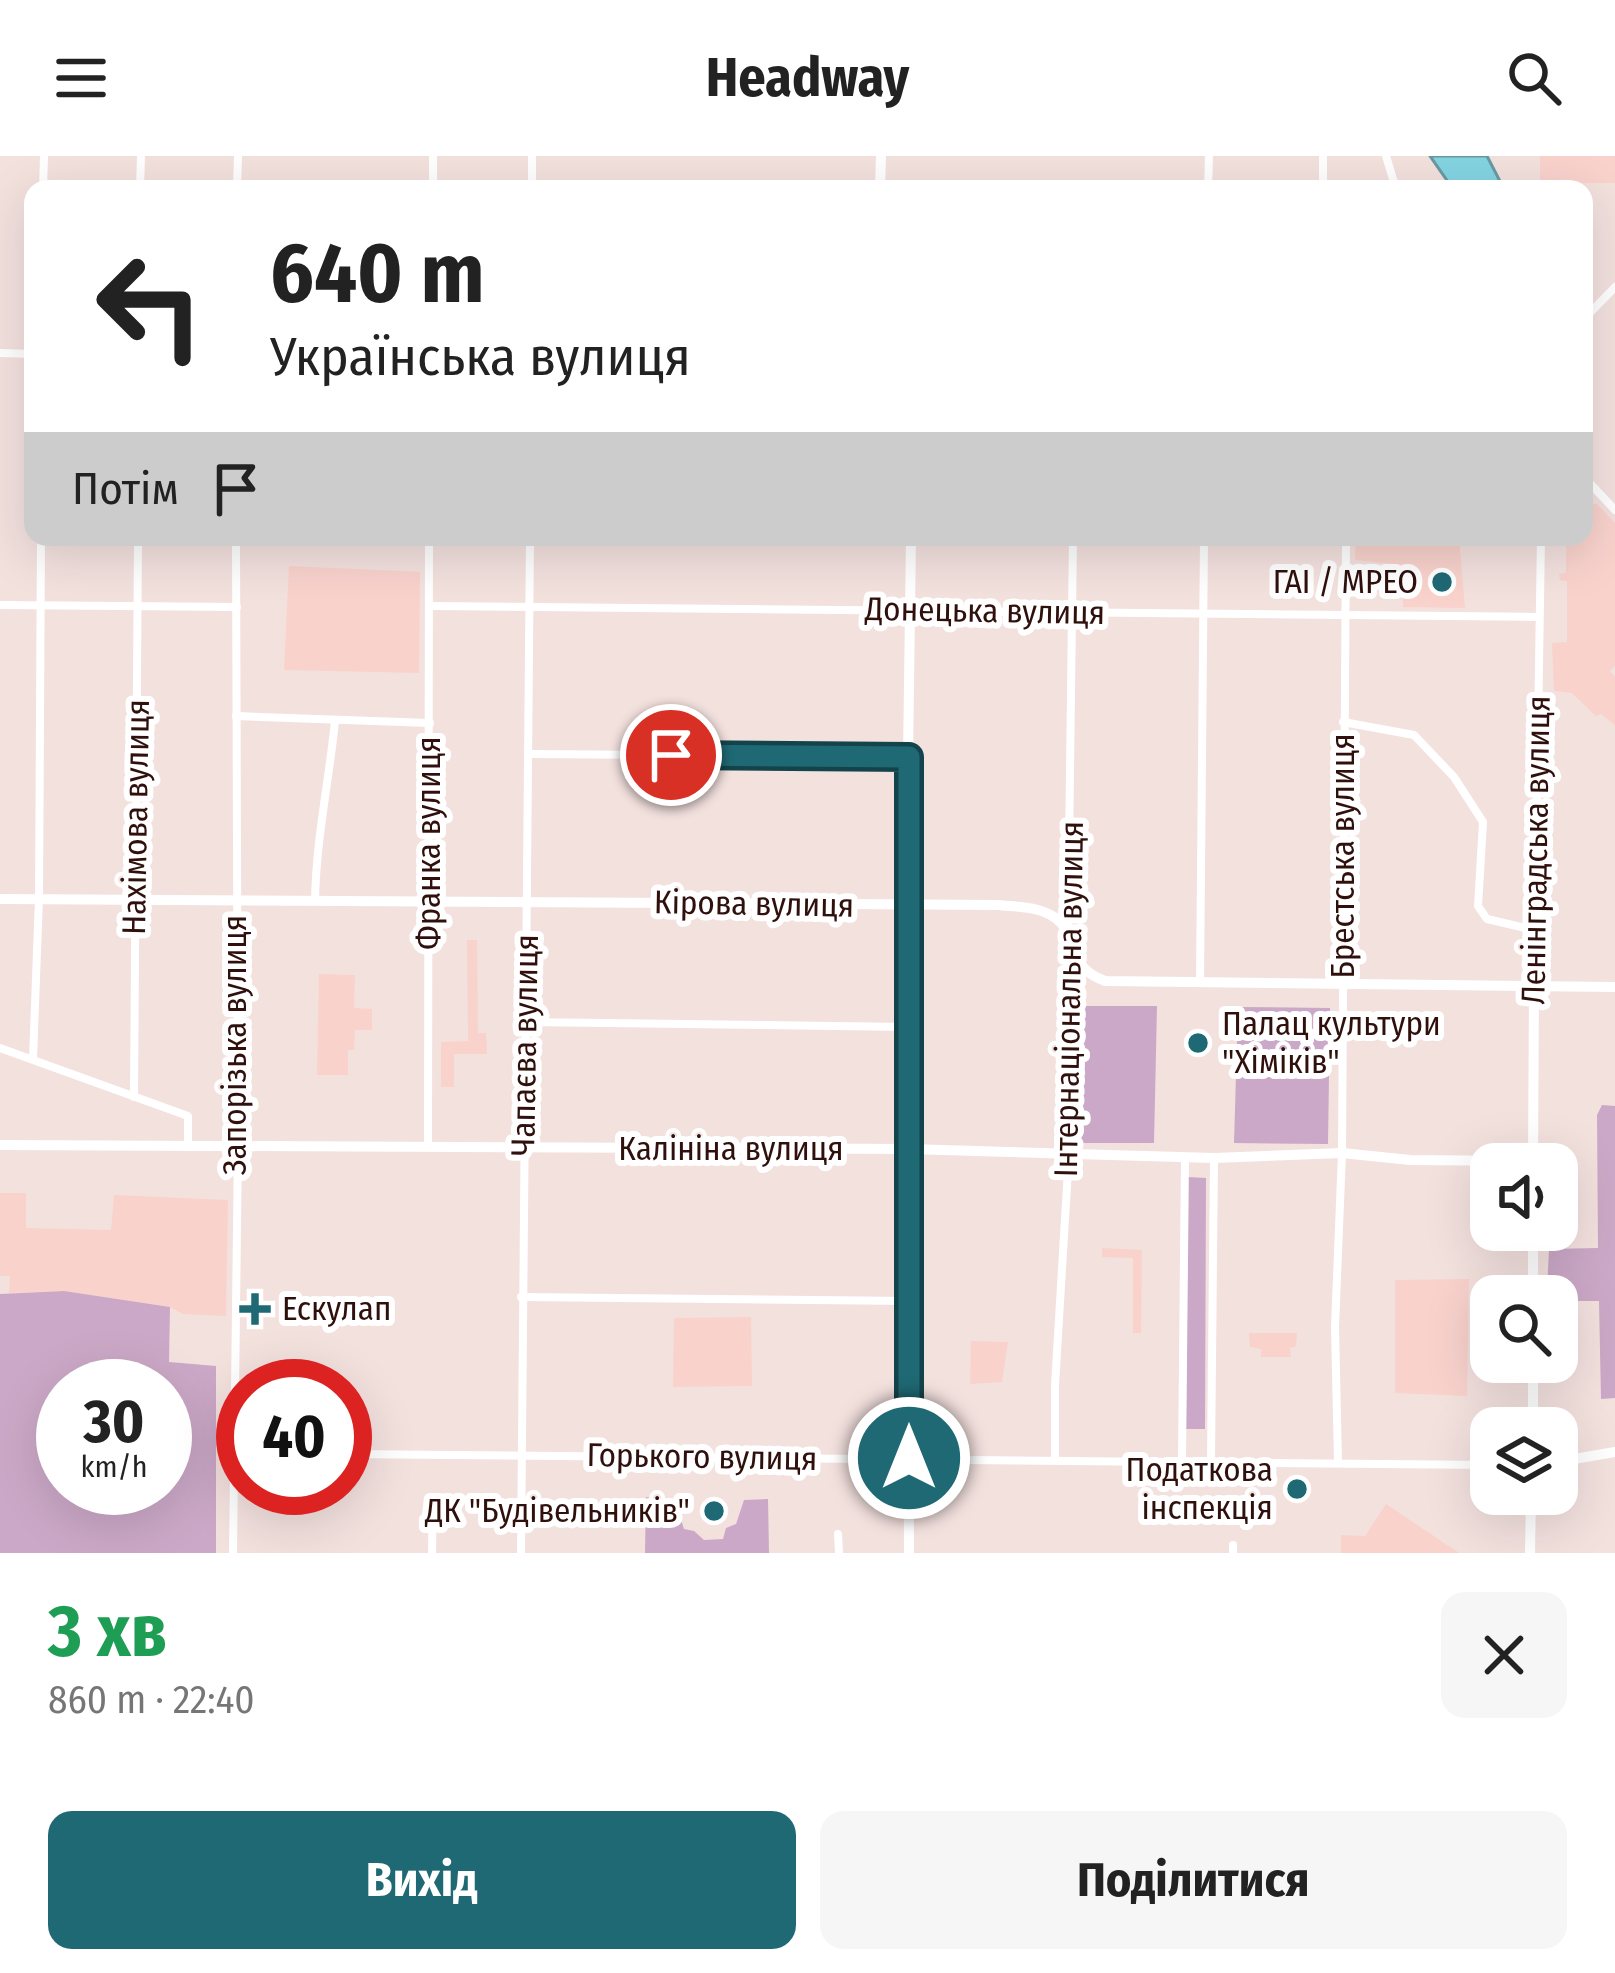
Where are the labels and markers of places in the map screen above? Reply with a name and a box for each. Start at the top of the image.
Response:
place label: ГАІ / МРЕО [1273,562,1418,602]
marker: ГАІ / МРЕО [1429,569,1455,595]
pin [620,704,722,806]
place label: Палац культури "Хіміків" [1222,1004,1441,1082]
marker: Палац культури "Хіміків" [1185,1030,1211,1056]
place label: Ескулап [282,1289,391,1329]
marker: Ескулап [239,1293,271,1325]
place label: Податкова інспекція [1126,1450,1273,1528]
marker: Податкова інспекція [1284,1476,1310,1502]
place label: ДК "Будівельників" [424,1491,690,1531]
marker: ДК "Будівельників" [701,1498,727,1524]

